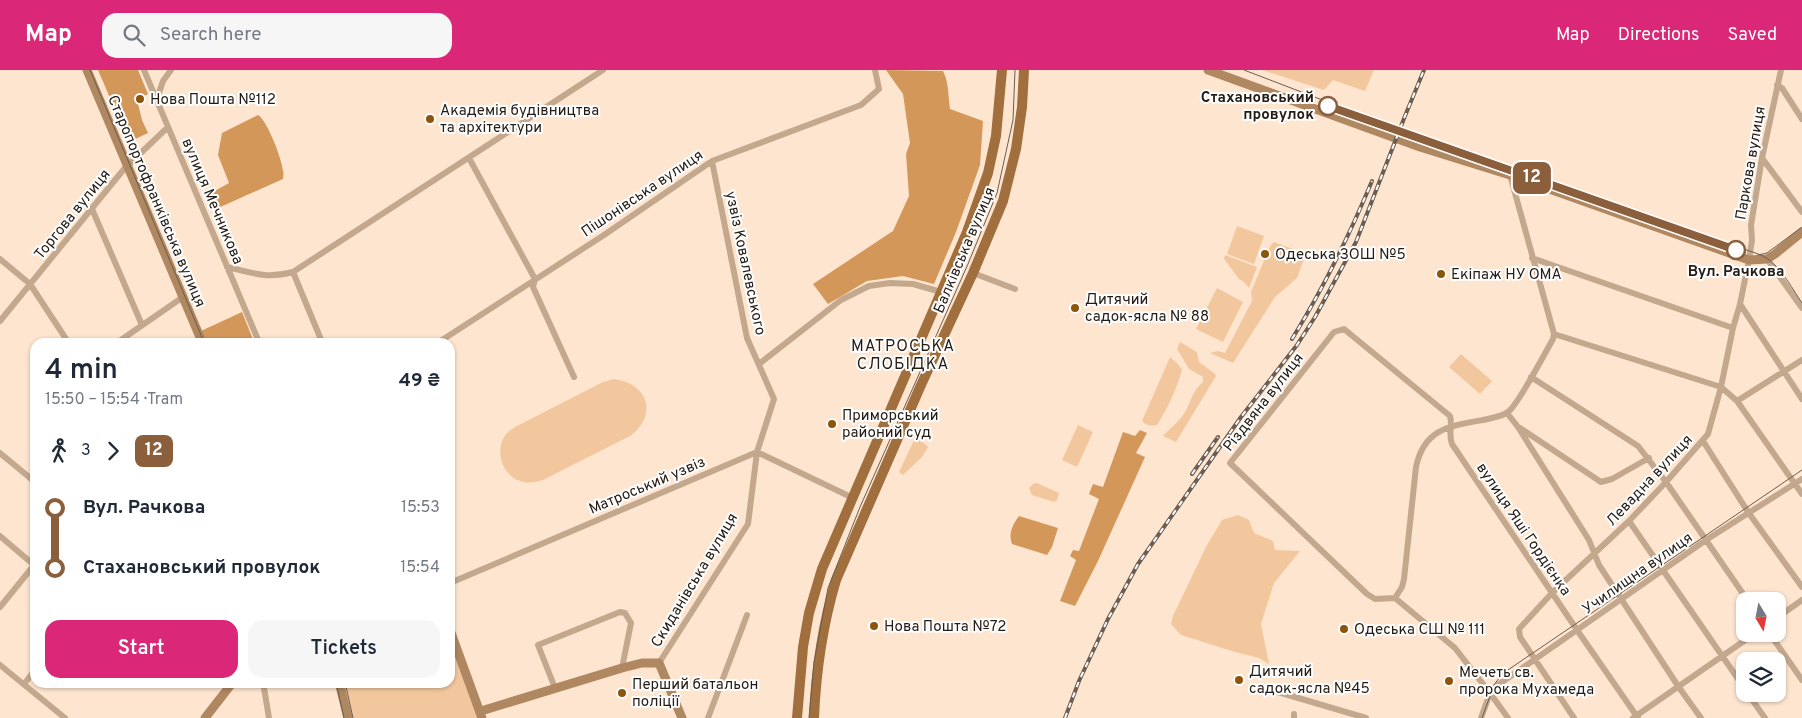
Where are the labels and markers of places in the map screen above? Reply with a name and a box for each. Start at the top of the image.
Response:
place label: Стахановський провулок [1201,89,1314,125]
place label: Нова Пошта №112 [150,91,276,110]
marker: Нова Пошта №112 [134,93,146,105]
marker: Стахановський провулок [1318,96,1338,116]
place label: Академія будівництва та архітектури [440,102,599,138]
marker: Академія будівництва та архітектури [424,113,436,125]
marker: Вул. Рачкова [1726,240,1746,260]
place label: Одеська ЗОШ №5 [1275,246,1406,265]
marker: Одеська ЗОШ №5 [1259,248,1271,260]
place label: Вул. Рачкова [1688,263,1784,282]
place label: Екіпаж НУ ОМА [1451,266,1562,285]
marker: Екіпаж НУ ОМА [1435,268,1447,280]
place label: Дитячий садок-ясла № 88 [1085,291,1209,327]
marker: Дитячий садок-ясла № 88 [1069,302,1081,314]
place label: Приморський районий суд [842,407,939,443]
marker: Приморський районий суд [826,418,838,430]
place label: Нова Пошта №72 [884,618,1006,637]
marker: Нова Пошта №72 [868,620,880,632]
place label: Одеська СШ № 111 [1354,621,1485,640]
marker: Одеська СШ № 111 [1338,623,1350,635]
place label: Дитячий садок-ясла №45 [1249,663,1370,699]
place label: Мечеть св. пророка Мухамеда [1459,664,1594,700]
marker: Дитячий садок-ясла №45 [1233,674,1245,686]
marker: Мечеть св. пророка Мухамеда [1443,675,1455,687]
place label: Перший батальон поліції [632,676,758,712]
marker: Перший батальон поліції [616,687,628,699]

